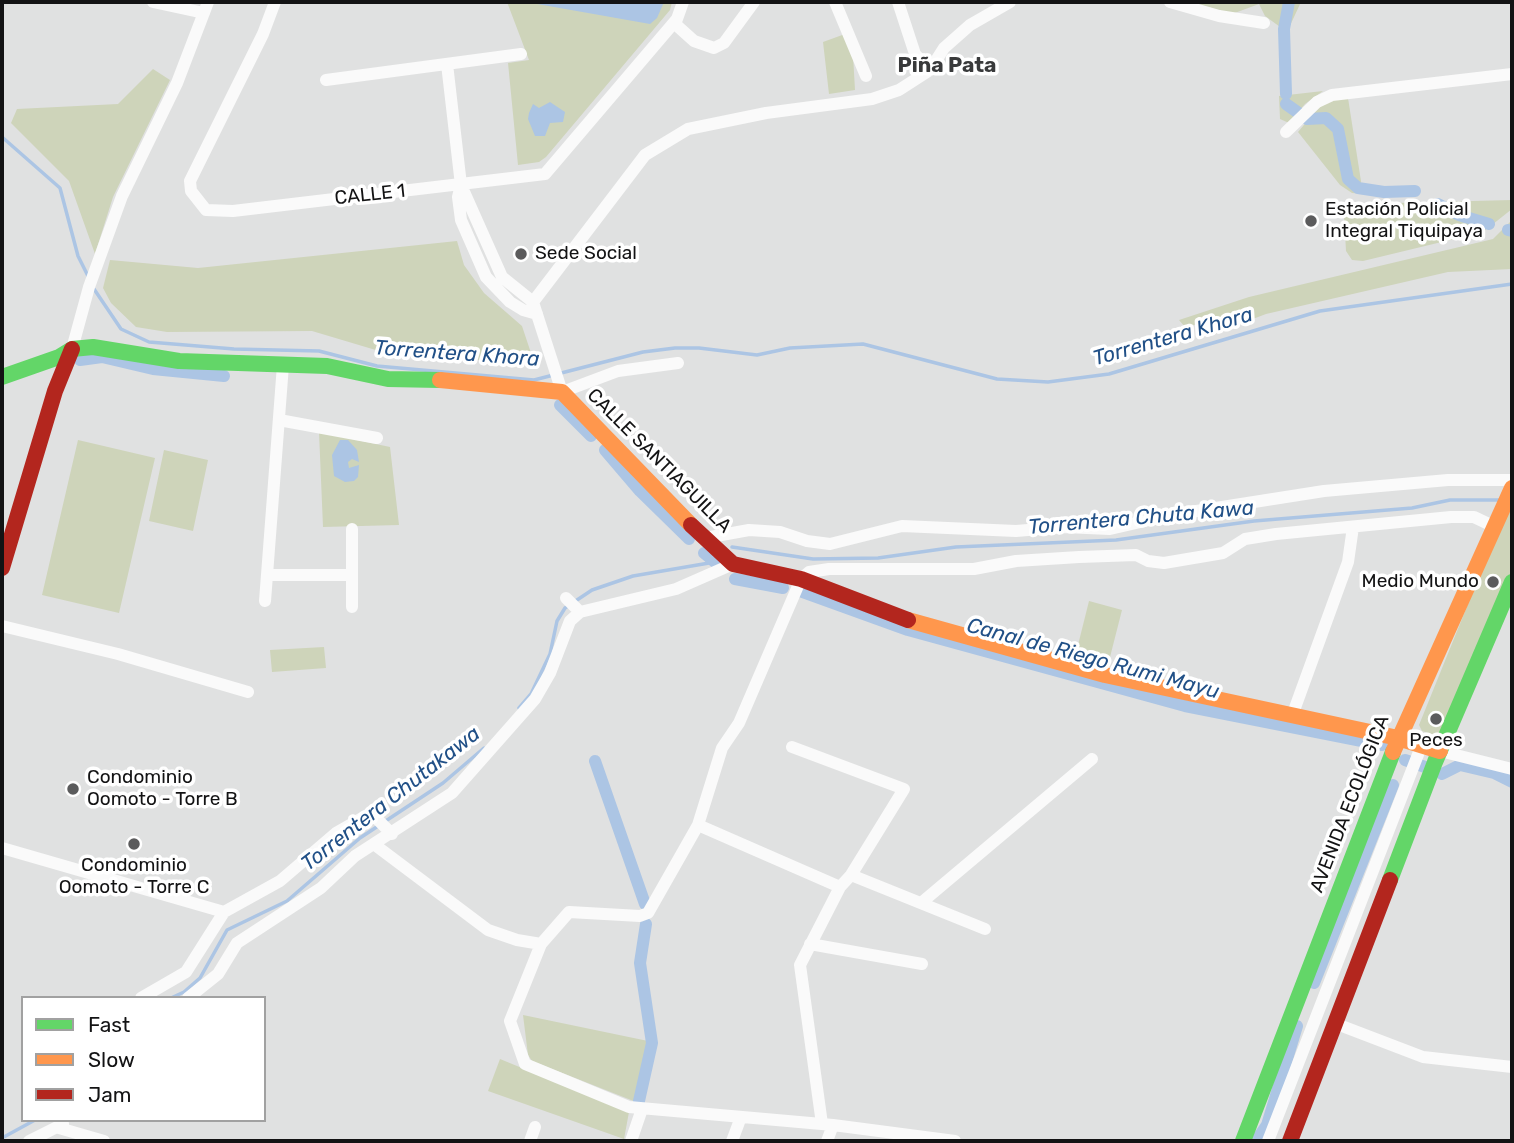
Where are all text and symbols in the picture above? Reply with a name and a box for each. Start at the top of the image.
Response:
district label: Piña Pata [897,53,997,79]
street label: CALLE 1 [334,180,406,210]
place label: Estación Policial Integral Tiquipaya [1325,199,1483,243]
marker: Estación Policial Integral Tiquipaya [1303,213,1319,229]
place label: Sede Social [535,243,637,265]
marker: Sede Social [513,246,529,262]
water label: Torrentera Khora [1090,302,1256,372]
water label: Torrentera Khora [374,336,540,372]
street label: CALLE SANTIAGUILLA [582,384,736,538]
water label: Torrentera Chuta Kawa [1027,496,1255,540]
place label: Medio Mundo [1362,571,1479,593]
marker: Medio Mundo [1485,574,1501,590]
water label: Canal de Riego Rumi Mayu [964,613,1222,705]
marker: Peces [1428,711,1444,727]
street label: AVENIDA ECOLÓGICA [1306,712,1394,896]
water label: Torrentera Chutakawa [297,721,485,877]
place label: Peces [1409,730,1463,752]
place label: Condominio Oomoto - Torre B [87,767,238,811]
marker: Condominio Oomoto - Torre B [65,781,81,797]
marker: Condominio Oomoto - Torre C [126,836,142,852]
place label: Condominio Oomoto - Torre C [59,855,209,899]
legend [21,996,266,1122]
text: Fast [88,1012,130,1037]
text: Slow [88,1047,135,1072]
text: Jam [88,1082,132,1107]

